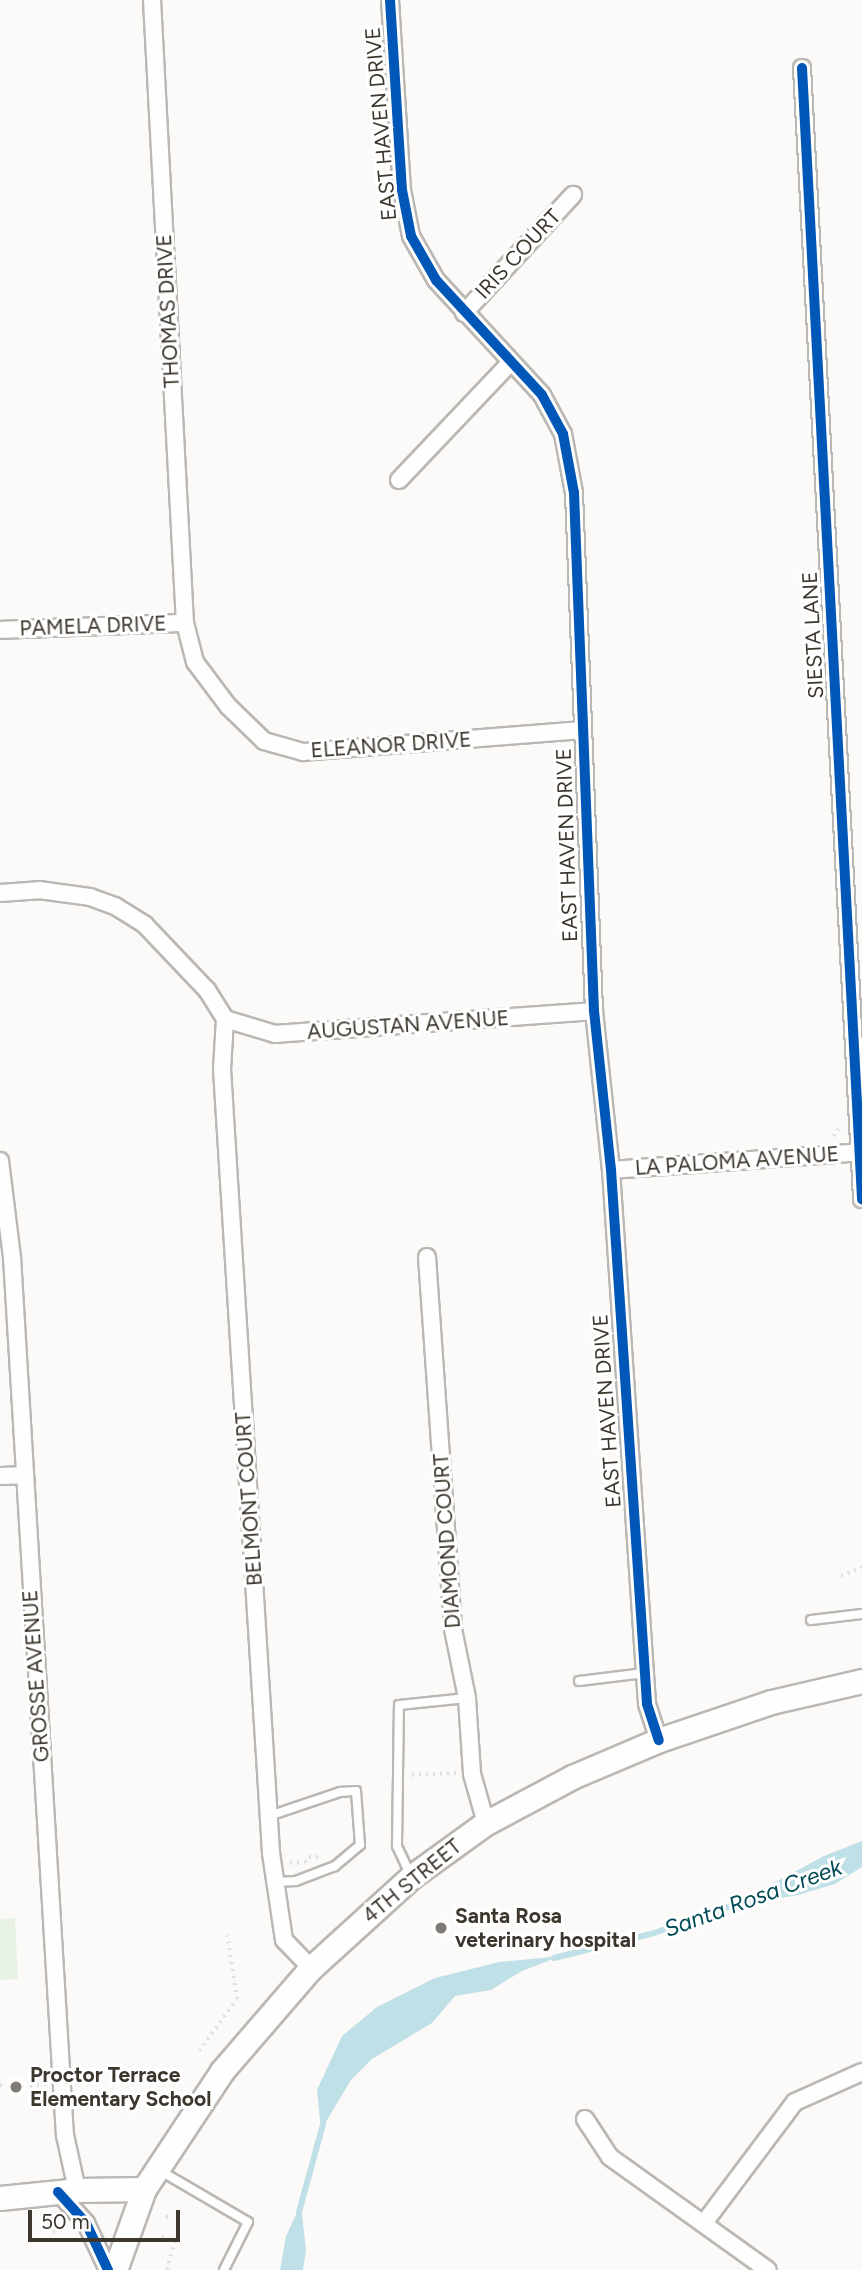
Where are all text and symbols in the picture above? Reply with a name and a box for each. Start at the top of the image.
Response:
street label: EAST HAVEN DRIVE [360,26,402,222]
street label: IRIS COURT [470,204,566,304]
street label: THOMAS DRIVE [151,233,185,389]
street label: SIESTA LANE [797,571,829,699]
street label: PAMELA DRIVE [19,611,167,641]
street label: ELEANOR DRIVE [310,727,472,763]
street label: EAST HAVEN DRIVE [551,748,583,942]
street label: AUGUSTAN AVENUE [306,1005,510,1045]
street label: LA PALOMA AVENUE [634,1141,840,1181]
street label: EAST HAVEN DRIVE [588,1313,626,1509]
street label: BELMONT COURT [230,1411,268,1587]
street label: DIAMOND COURT [428,1453,466,1629]
street label: GROSSE AVENUE [17,1589,55,1763]
street label: 4TH STREET [358,1834,466,1928]
water label: Santa Rosa Creek [660,1853,846,1943]
place label: Santa Rosa veterinary hospital [455,1903,636,1953]
marker: Santa Rosa veterinary hospital [433,1920,449,1936]
place label: Proctor Terrace Elementary School [30,2062,211,2112]
marker: Proctor Terrace Elementary School [8,2079,24,2095]
scale bar [32,2196,184,2240]
text: 50 m [41,2209,90,2234]

